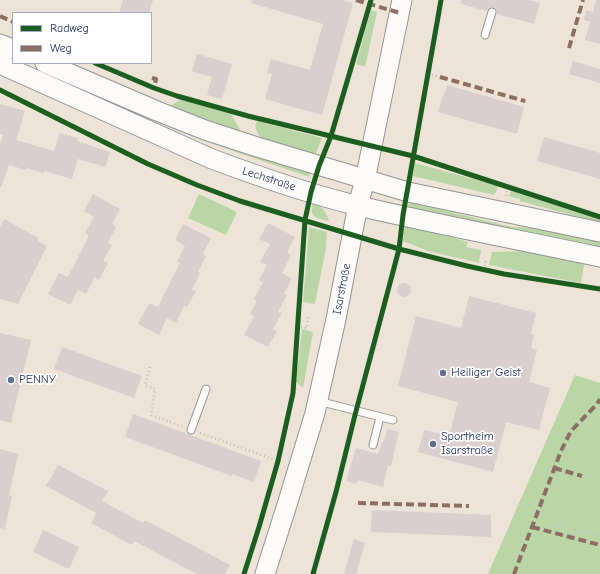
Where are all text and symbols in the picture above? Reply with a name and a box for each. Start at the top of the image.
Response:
legend [12,12,152,64]
text: Radweg [50,21,89,35]
text: Weg [50,41,72,55]
street label: Lechstraße [240,164,298,194]
street label: Isarstraße [330,262,354,316]
place label: Heiliger Geist [451,366,521,380]
marker: Heiliger Geist [438,368,448,378]
place label: PENNY [19,373,56,387]
marker: PENNY [6,375,16,385]
place label: Sportheim Isarstraße [441,430,494,458]
marker: Sportheim Isarstraße [428,439,438,449]

